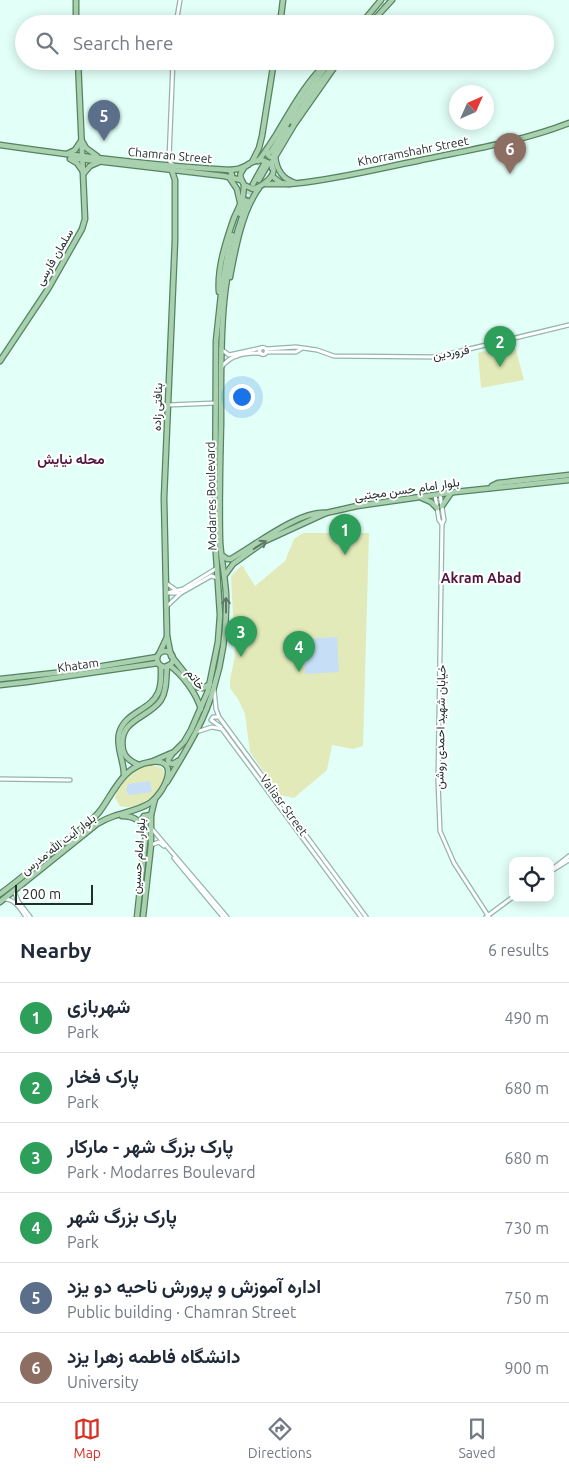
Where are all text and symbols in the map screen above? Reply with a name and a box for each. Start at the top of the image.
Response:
search box [15,15,554,70]
icon: search [33,29,61,57]
text: Search here [73,32,173,54]
north arrow [449,85,494,130]
pin: 5 [88,100,120,141]
pin: 6 [494,133,526,174]
street label: Khorramshahr Street [356,134,470,168]
street label: Chamran Street [127,145,213,165]
street label: سلمان فارسی [33,226,77,289]
pin: 2 [484,326,516,367]
street label: فروردین [432,342,471,364]
street label: بنافتی زاده [150,383,166,432]
your location [229,384,255,410]
street label: Modarres Boulevard [204,441,218,551]
district label: محله نیایش [37,451,105,468]
street label: بلوار امام حسن مجتبی [354,475,461,505]
pin: 1 [329,514,361,555]
one-way arrow [253,539,267,549]
district label: Akram Abad [441,570,521,586]
one-way arrow [221,598,231,614]
pin: 3 [225,616,257,657]
pin: 4 [283,631,315,672]
street label: Khatam [57,656,99,674]
street label: خیابان شهید احمدی روشن [432,665,450,789]
street label: خاتم [183,666,208,693]
street label: Valiasr Street [258,772,311,838]
street label: بلوار آیت الله مدرس [18,811,99,879]
street label: بلوار امام حسین [129,818,149,895]
map controls [509,857,554,902]
button: locate [509,857,554,902]
scale bar [15,882,92,905]
text: 200 m [22,886,61,902]
text: Nearby [20,938,91,962]
text: 6 results [488,941,549,959]
text: شهربازی [67,995,130,1017]
text: 1 [31,1009,41,1027]
text: 490 m [504,1009,549,1027]
text: Park [67,1023,99,1041]
text: پارک فخار [67,1065,139,1087]
text: 2 [31,1079,41,1097]
text: 680 m [504,1079,549,1097]
text: Park [67,1093,99,1111]
text: پارک بزرگ شهر - مارکار [67,1135,233,1157]
text: 3 [31,1149,41,1167]
text: 680 m [504,1149,549,1167]
text: Park · Modarres Boulevard [67,1163,256,1181]
text: پارک بزرگ شهر [67,1205,177,1227]
text: 4 [31,1219,41,1237]
text: 730 m [504,1219,549,1237]
text: Park [67,1233,99,1251]
text: اداره آموزش و پرورش ناحیه دو یزد [67,1275,321,1297]
text: 5 [31,1289,41,1307]
text: 750 m [504,1289,549,1307]
text: Public building · Chamran Street [67,1303,296,1321]
text: دانشگاه فاطمه زهرا یزد [67,1345,241,1367]
text: 6 [31,1359,41,1377]
text: 900 m [504,1359,549,1377]
text: University [67,1373,138,1391]
tab: Map [73,1415,101,1461]
tab: Directions [248,1415,312,1461]
tab: Saved [458,1415,496,1461]

